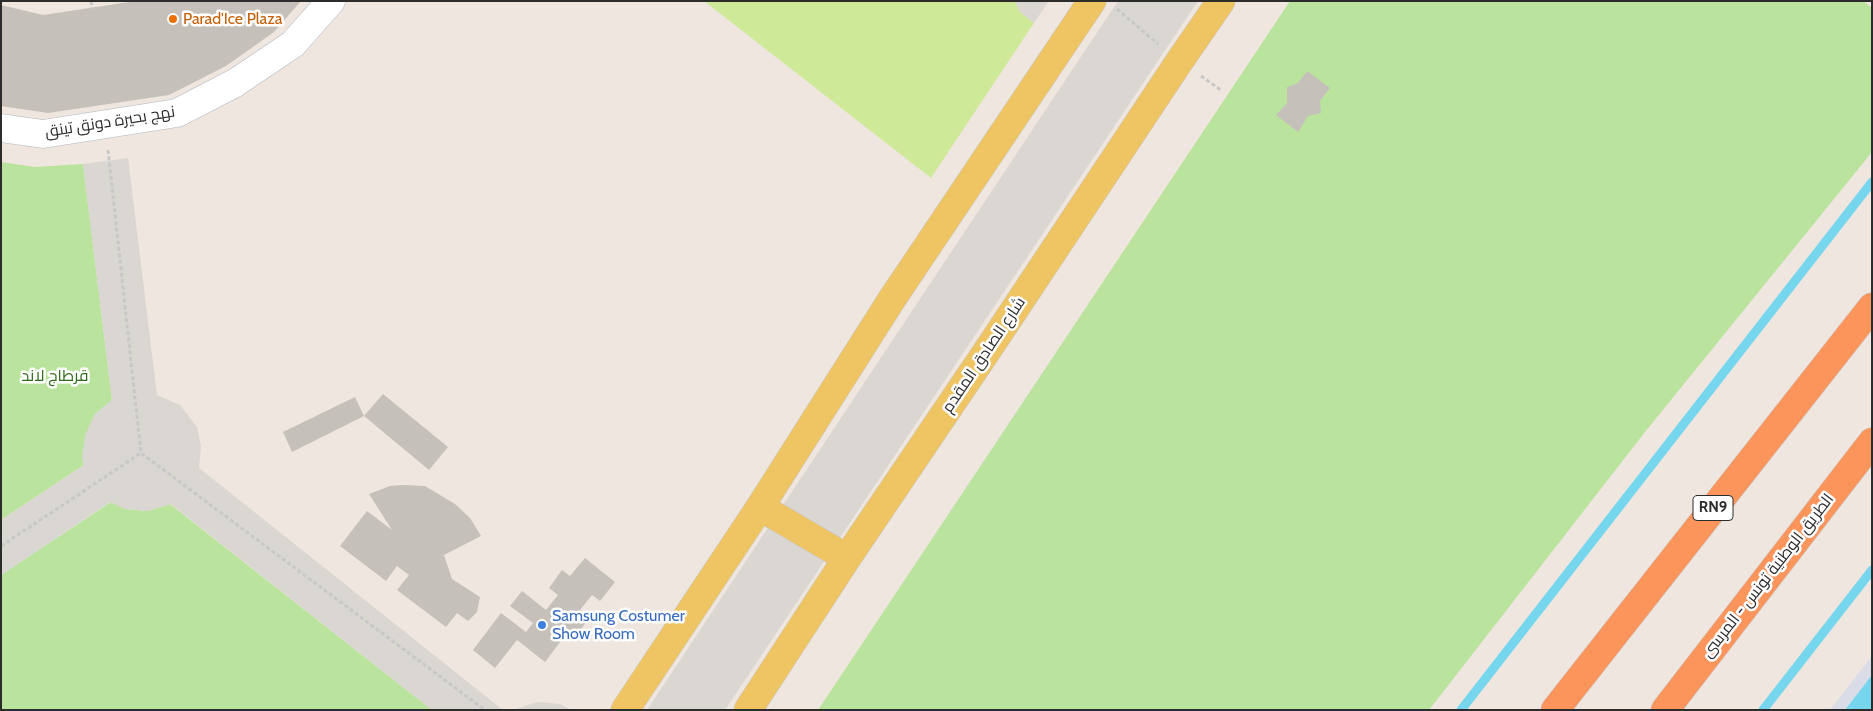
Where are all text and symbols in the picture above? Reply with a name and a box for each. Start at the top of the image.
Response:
place label: Parad'Ice Plaza [183,9,282,29]
marker: Parad'Ice Plaza [167,13,179,25]
street label: نهج بحيرة دونق تينق [44,102,176,142]
street label: شارع الصادق المقدم [938,294,1030,416]
park label: قرطاج لاند [21,366,89,386]
street label: الطريق الوطنية تونس - المرسى [1698,490,1838,662]
road number: RN9 [1693,496,1733,520]
place label: Samsung Costumer Show Room [552,606,685,644]
marker: Samsung Costumer Show Room [536,619,548,631]

